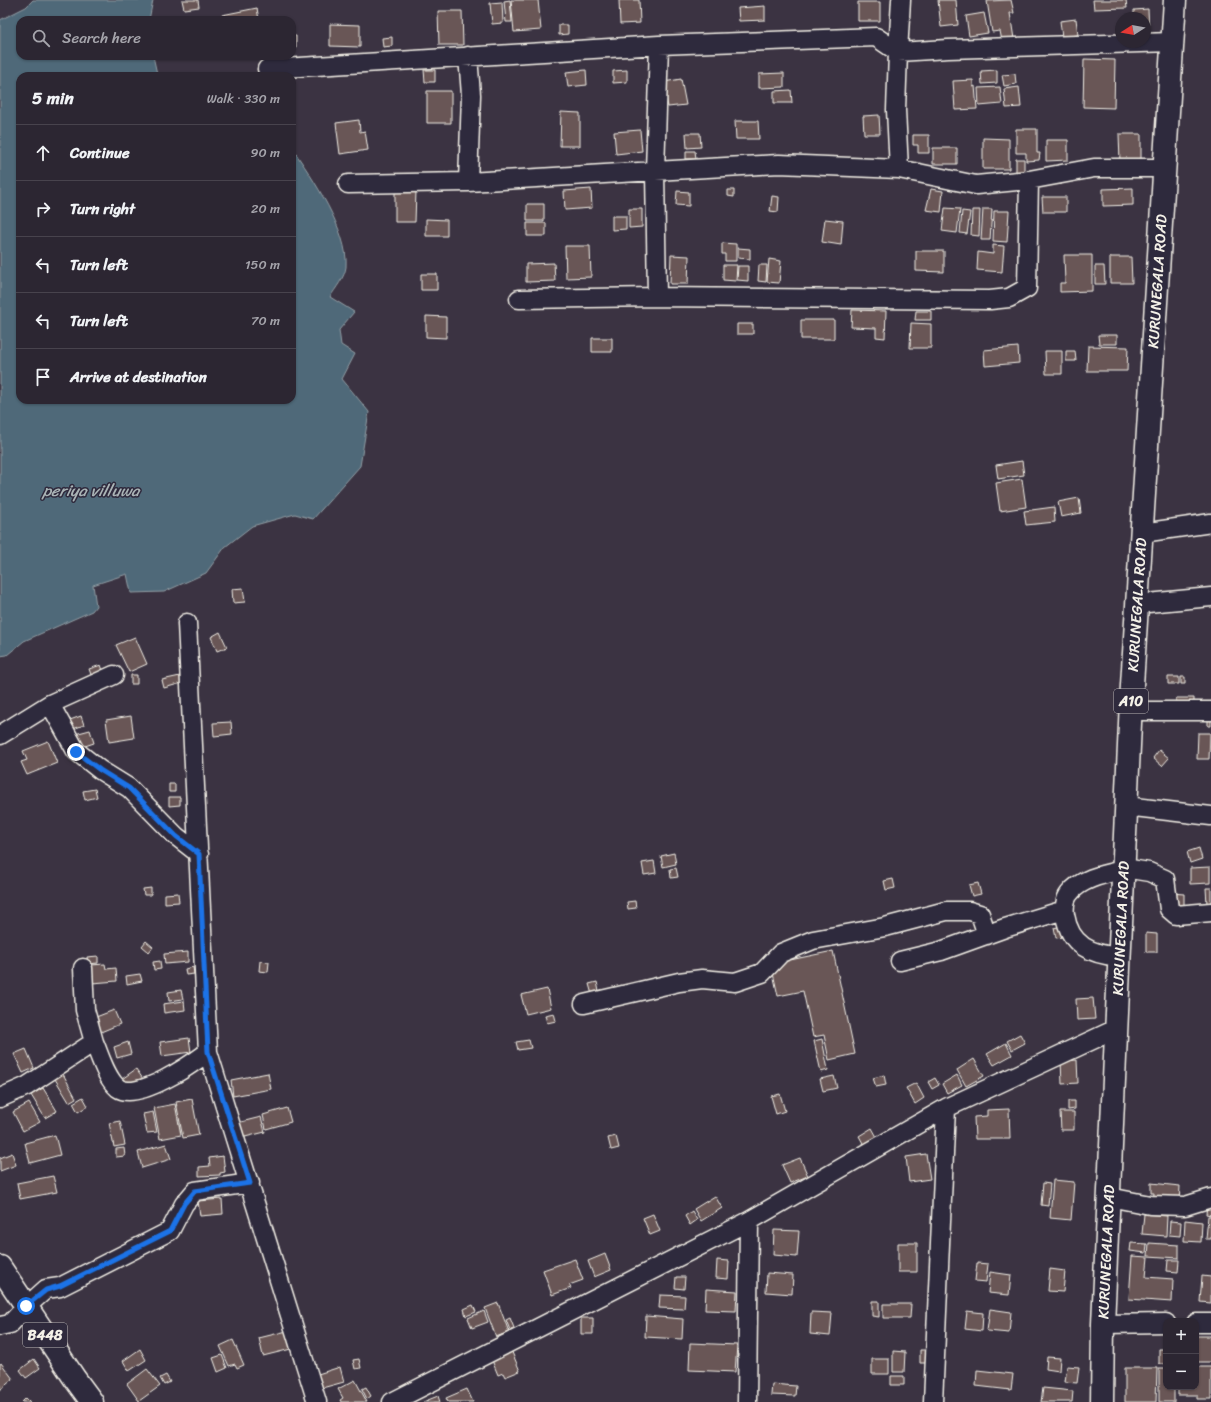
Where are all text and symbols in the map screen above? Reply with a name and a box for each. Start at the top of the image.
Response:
north arrow [1115,12,1151,48]
search box [16,16,296,60]
text: Search here [62,25,141,51]
icon: search [30,27,52,49]
text: 5 min [32,83,74,113]
text: Walk · 330 m [207,87,280,110]
text: Continue [70,140,130,166]
text: 90 m [250,141,280,164]
icon: ahead [32,142,54,164]
text: Turn right [70,196,135,222]
text: 20 m [251,197,280,220]
icon: right [32,198,54,220]
street label: KURUNEGALA ROAD [1140,214,1175,349]
text: Turn left [70,252,128,278]
text: 150 m [245,253,280,276]
icon: left [32,254,54,276]
text: Turn left [70,308,128,334]
text: 70 m [251,309,280,332]
icon: left [32,310,54,332]
text: Arrive at destination [70,364,207,390]
icon: arrive [32,366,54,388]
water label: periya villuwa [41,476,141,505]
street label: KURUNEGALA ROAD [1120,537,1154,673]
road number: A10 [1114,689,1148,713]
route end [67,743,85,761]
street label: KURUNEGALA ROAD [1105,861,1137,996]
street label: KURUNEGALA ROAD [1090,1184,1122,1320]
route start [17,1297,35,1315]
map controls [1163,1318,1199,1390]
button: + [1163,1318,1199,1354]
road number: B448 [23,1323,67,1347]
button: − [1163,1354,1199,1390]

